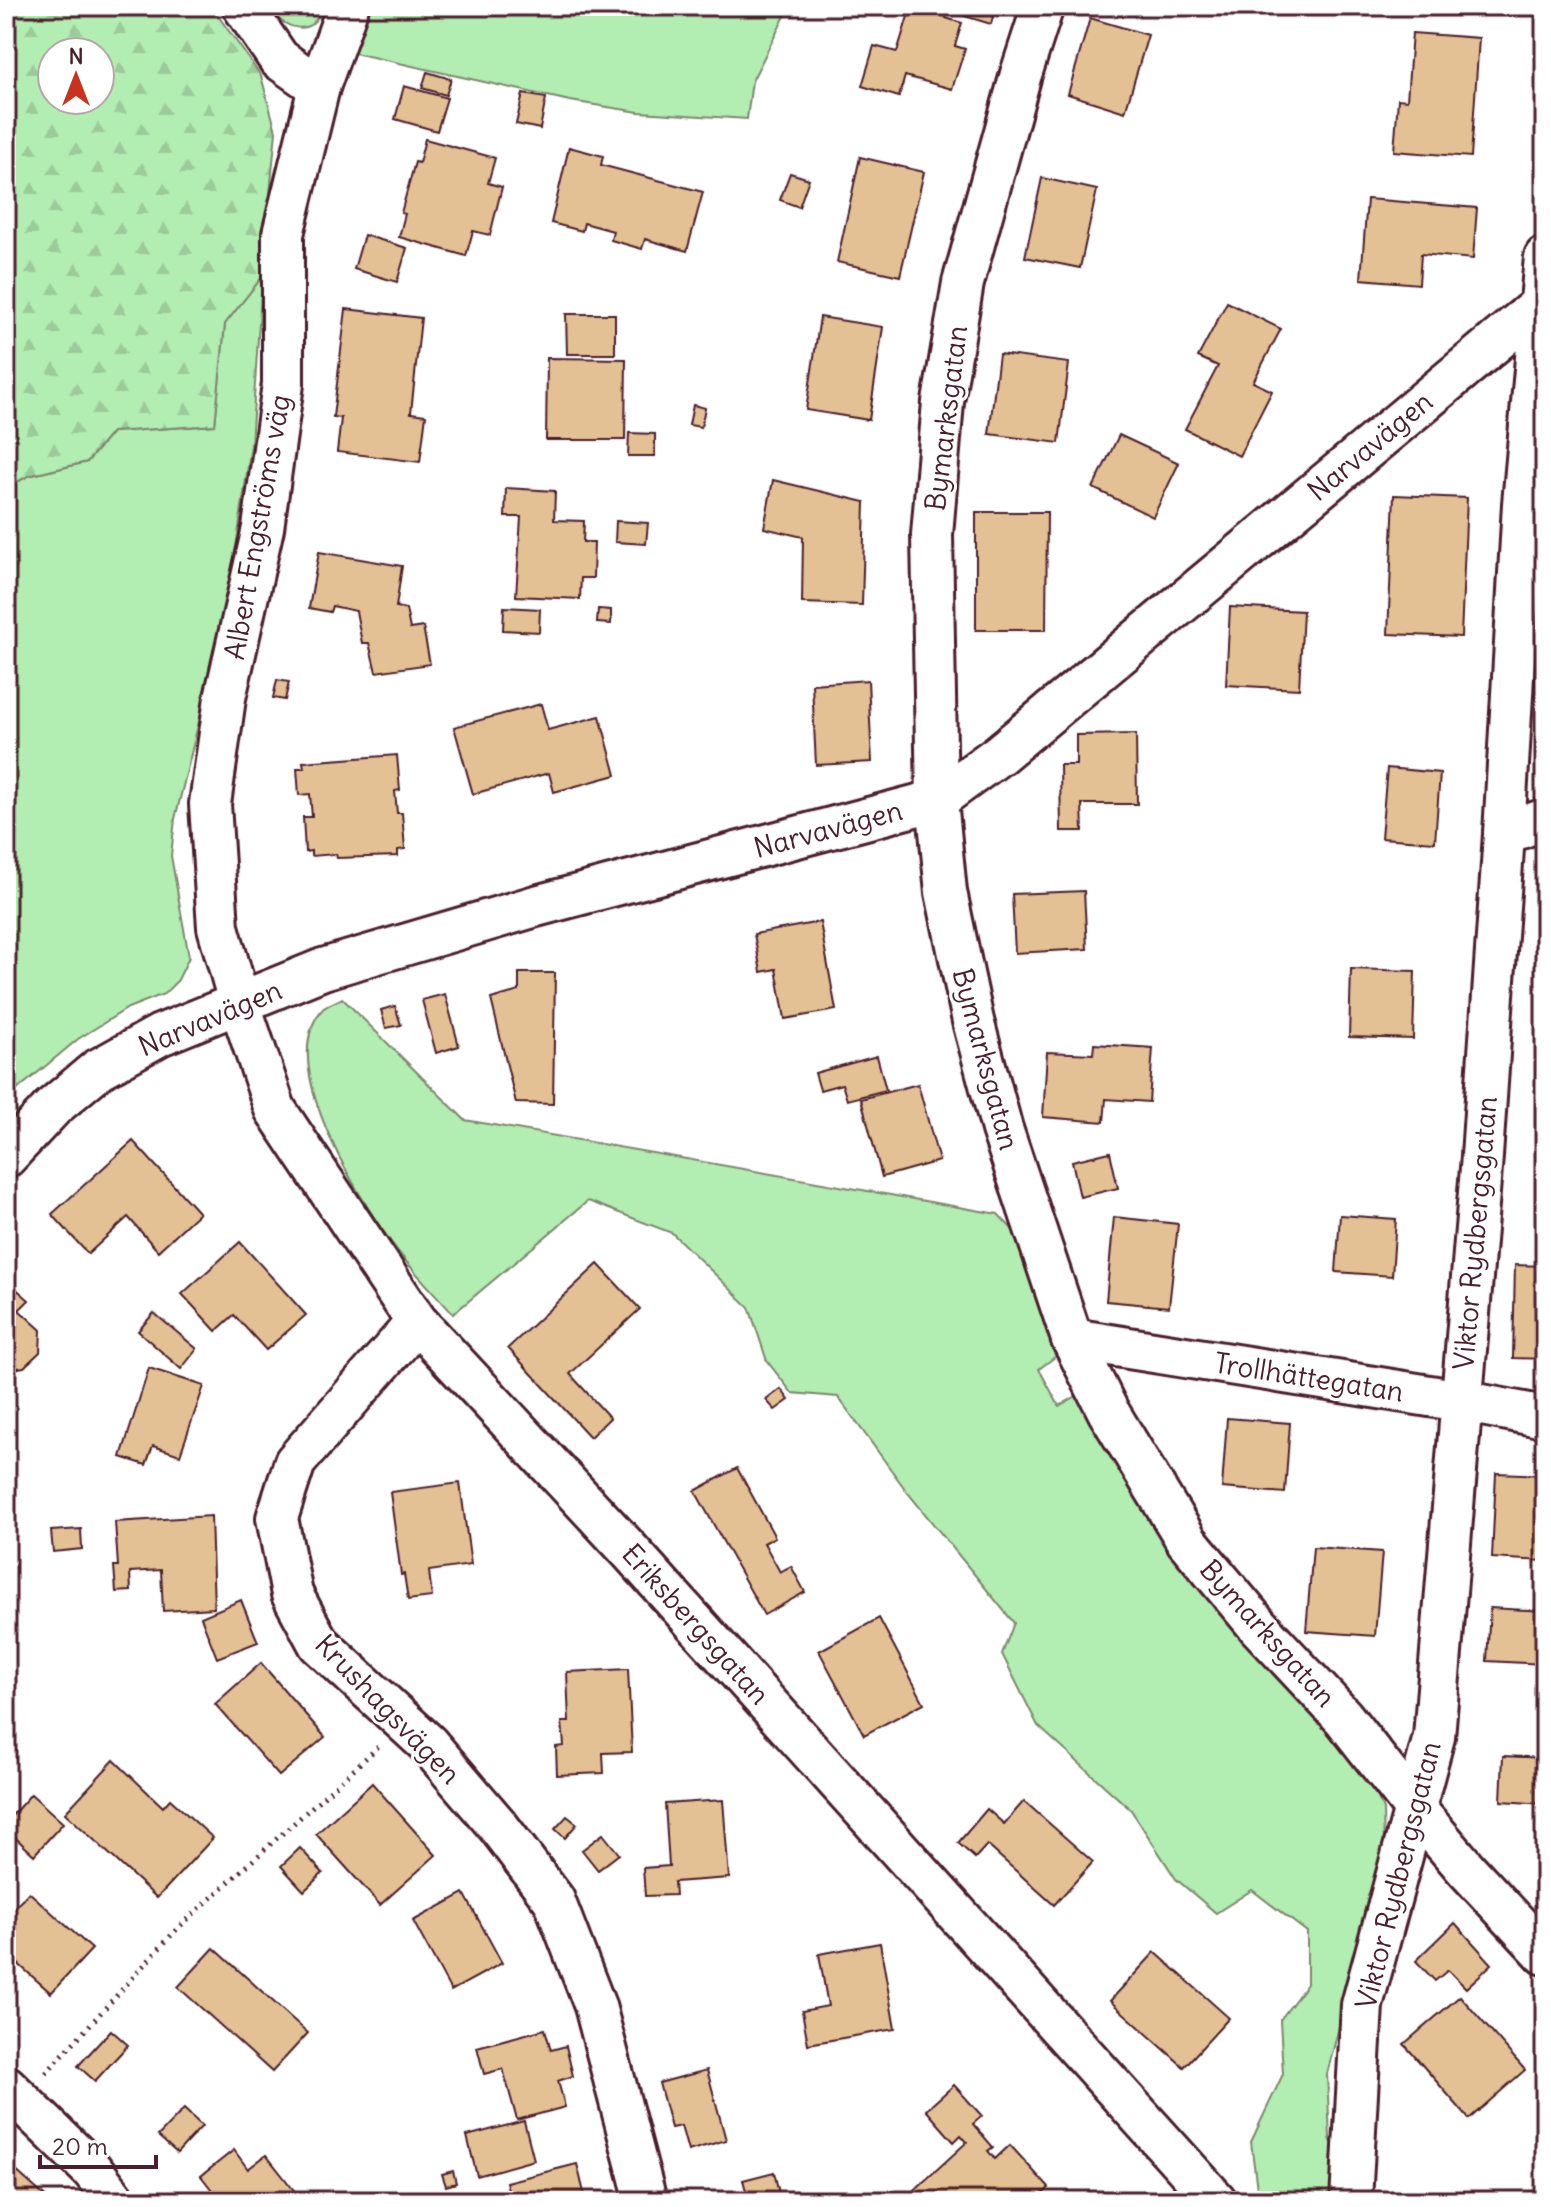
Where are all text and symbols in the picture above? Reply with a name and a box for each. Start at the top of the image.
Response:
north arrow [36,36,116,116]
text: N [68,42,84,70]
street label: Bymarksgatan [917,323,975,513]
street label: Narvavägen [1300,383,1440,509]
street label: Albert Engströms väg [216,392,298,662]
street label: Narvavägen [750,792,906,866]
street label: Bymarksgatan [944,964,1028,1154]
street label: Narvavägen [133,972,287,1064]
street label: Viktor Rydbergsgatan [1445,1095,1505,1371]
street label: Trollhättegatan [1212,1344,1406,1410]
street label: Eriksbergsgatan [614,1536,778,1712]
street label: Bymarksgatan [1192,1552,1344,1714]
street label: Krushagsvägen [308,1627,468,1791]
street label: Viktor Rydbergsgatan [1347,1737,1449,2013]
scale bar [40,2119,156,2169]
text: 20 m [52,2131,108,2161]

